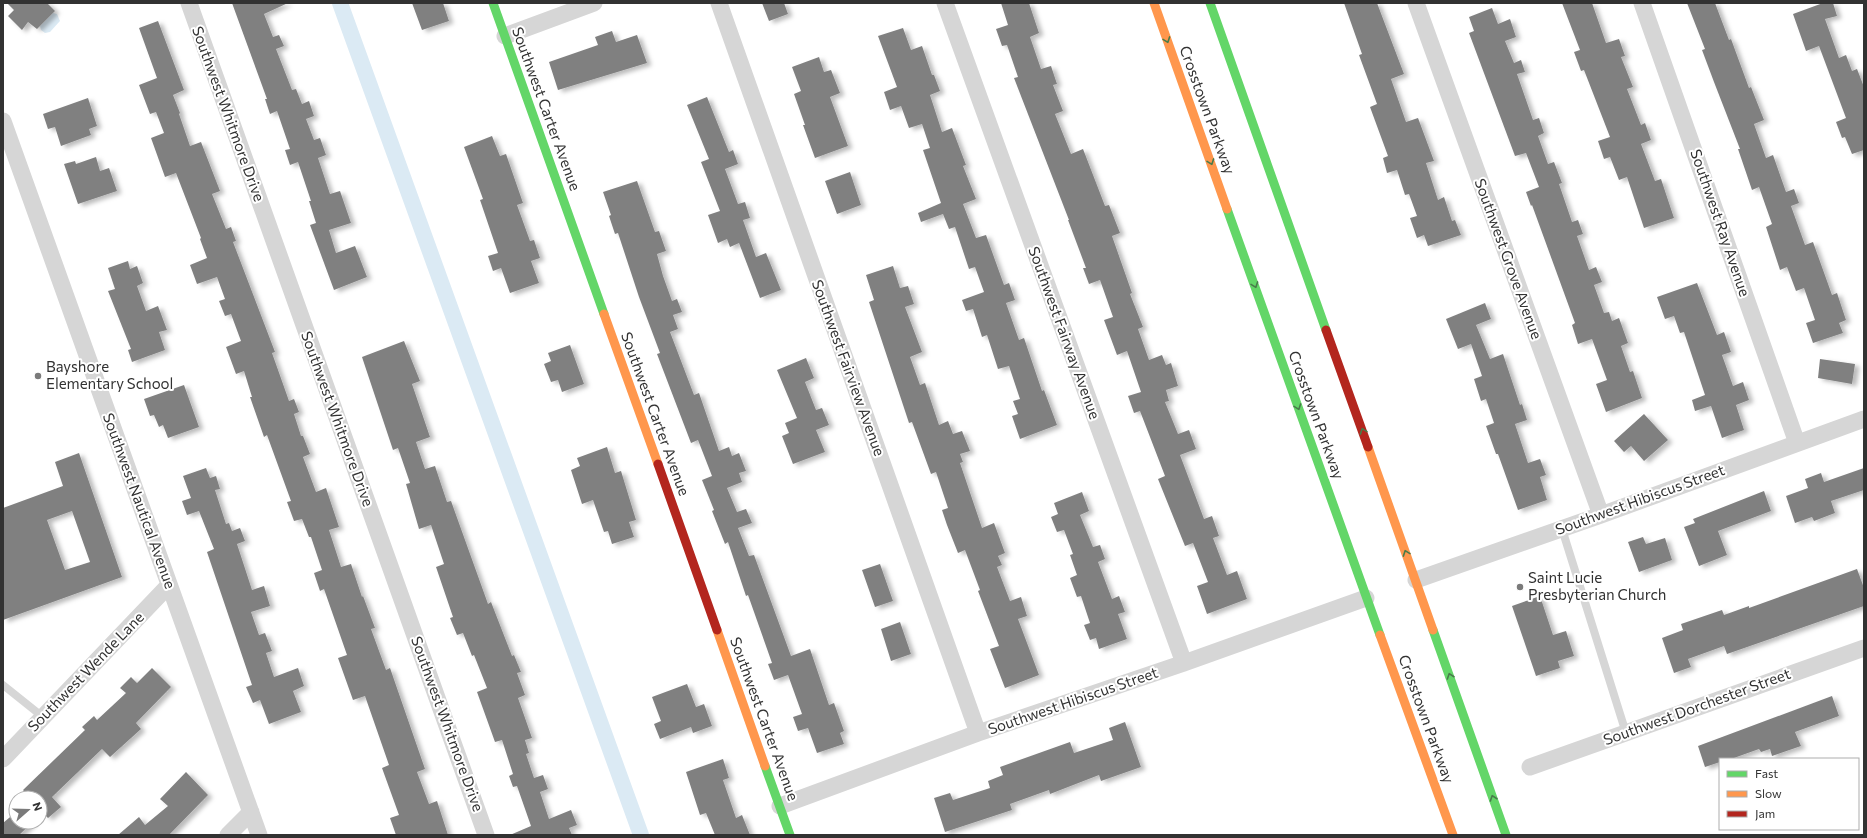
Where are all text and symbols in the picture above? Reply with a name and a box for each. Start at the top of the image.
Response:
street label: Southwest Whitmore Drive [189,24,269,204]
street label: Southwest Carter Avenue [509,24,585,193]
one-way arrow [1163,36,1171,43]
street label: Crosstown Parkway [1176,43,1240,177]
street label: Southwest Ray Avenue [1687,147,1755,299]
one-way arrow [1206,159,1215,166]
street label: Southwest Grove Avenue [1471,176,1546,342]
street label: Southwest Fairway Avenue [1025,244,1105,421]
street label: Southwest Fairview Avenue [809,277,889,458]
one-way arrow [1250,281,1258,288]
street label: Southwest Whitmore Drive [298,329,378,509]
street label: Southwest Carter Avenue [618,329,694,498]
street label: Crosstown Parkway [1285,348,1349,482]
place label: Bayshore Elementary School [46,357,173,392]
marker: Bayshore Elementary School [33,371,43,381]
one-way arrow [1294,403,1302,410]
street label: Southwest Nautical Avenue [100,410,180,591]
one-way arrow [1359,427,1367,434]
street label: Southwest Hibiscus Street [1553,460,1727,538]
one-way arrow [1403,550,1411,557]
place label: Saint Lucie Presbyterian Church [1528,568,1666,603]
marker: Saint Lucie Presbyterian Church [1515,582,1525,592]
street label: Southwest Wende Lane [23,608,147,735]
street label: Southwest Whitmore Drive [408,634,488,814]
street label: Southwest Carter Avenue [727,634,803,803]
street label: Crosstown Parkway [1395,652,1459,786]
street label: Southwest Hibiscus Street [985,662,1160,738]
street label: Southwest Dorchester Street [1601,664,1793,748]
one-way arrow [1446,672,1454,679]
legend [1719,758,1859,830]
text: Fast [1755,766,1778,780]
text: Slow [1755,786,1782,800]
north arrow [8,790,48,830]
one-way arrow [1489,795,1497,802]
text: N [30,800,45,813]
text: Jam [1755,806,1775,821]

